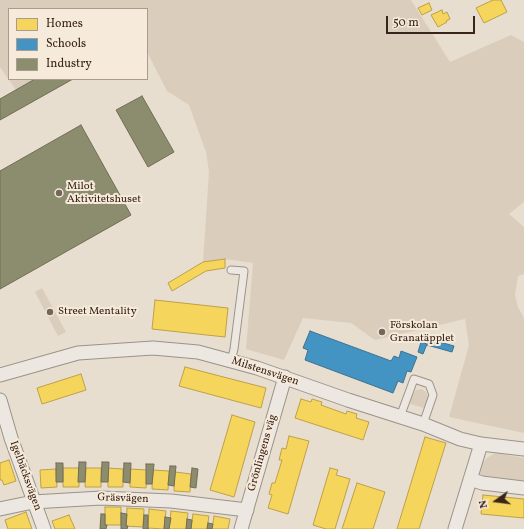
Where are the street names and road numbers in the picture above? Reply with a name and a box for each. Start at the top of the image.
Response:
street label: Milstensvägen [230,355,300,389]
street label: Grönlingens väg [246,413,280,493]
street label: Igelbäcksvägen [6,439,44,513]
street label: Gräsvägen [97,492,149,506]

